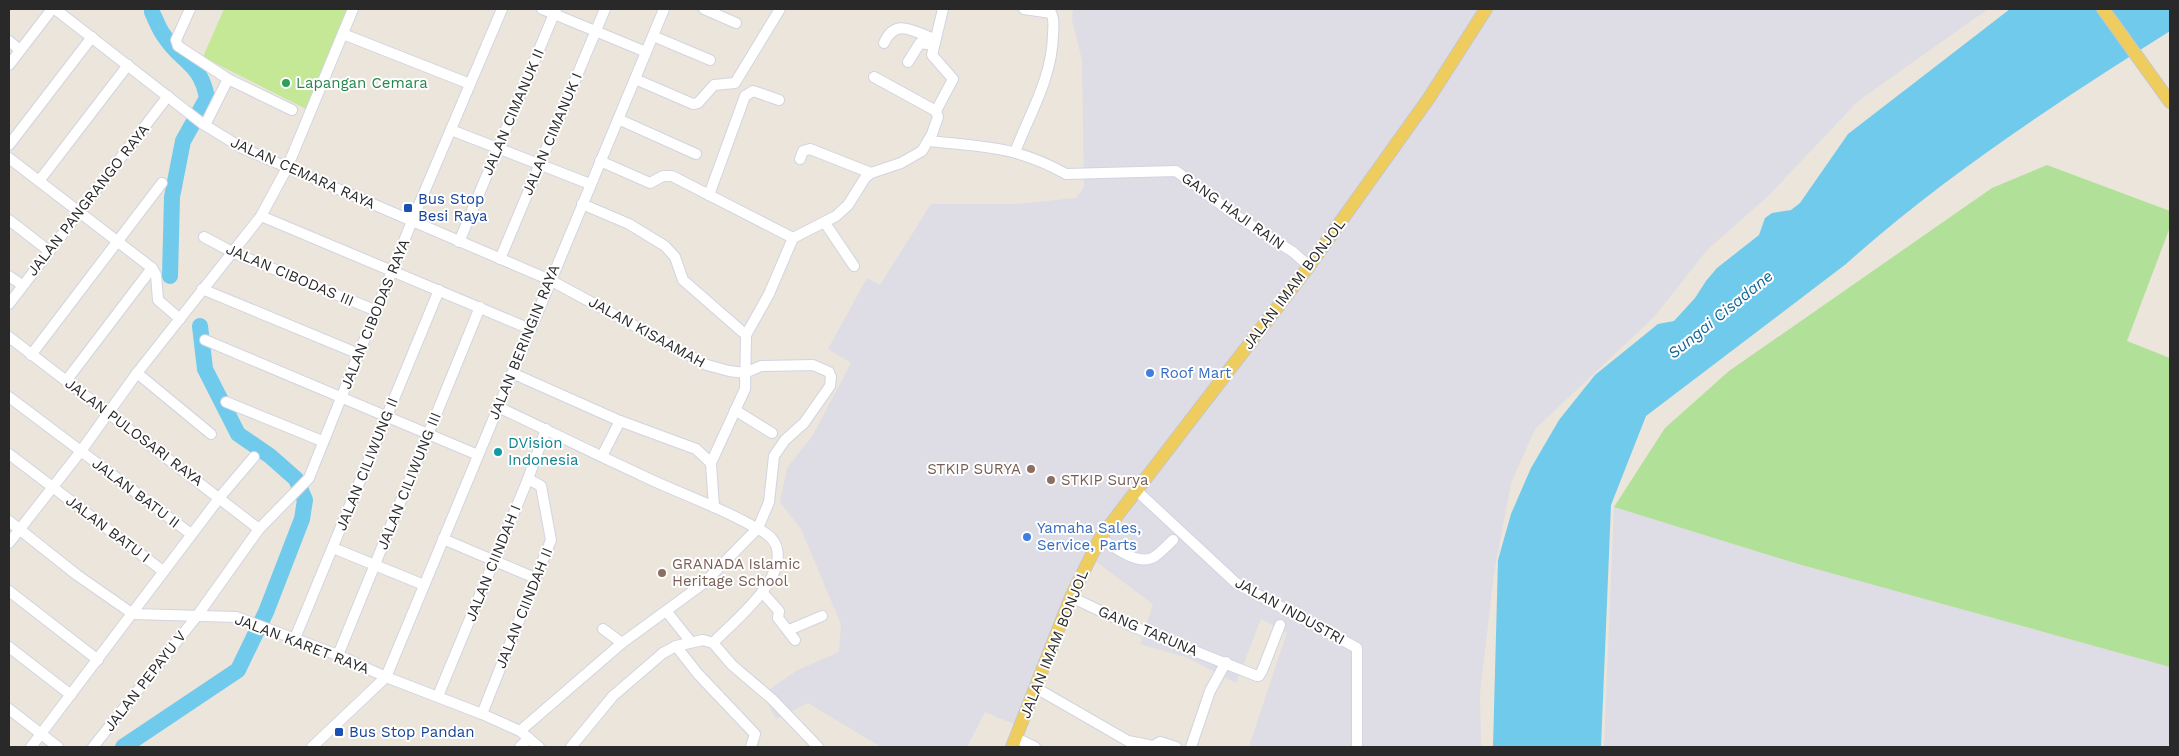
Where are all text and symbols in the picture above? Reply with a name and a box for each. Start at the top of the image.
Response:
street label: JALAN CIMANUK II [478,46,548,178]
street label: JALAN CIMANUK I [518,70,586,198]
place label: Lapangan Cemara [296,74,428,92]
marker: Lapangan Cemara [280,77,292,89]
street label: JALAN PANGRANGO RAYA [23,120,153,280]
street label: JALAN CEMARA RAYA [228,133,378,213]
street label: GANG HAJI RAIN [1178,169,1288,253]
place label: Bus Stop Besi Raya [418,190,488,225]
marker: Bus Stop Besi Raya [402,202,414,214]
street label: JALAN IMAM BONJOL [1239,215,1349,353]
street label: JALAN CIBODAS RAYA [337,236,413,392]
street label: JALAN CIBODAS III [223,240,357,310]
street label: JALAN BERINGIN RAYA [485,262,563,422]
water label: Sungai Cisadane [1664,266,1777,363]
street label: JALAN KISAAMAH [586,293,708,371]
place label: Roof Mart [1160,364,1232,382]
marker: Roof Mart [1144,367,1156,379]
street label: JALAN PULOSARI RAYA [62,374,207,490]
street label: JALAN CILIWUNG II [332,395,402,533]
street label: JALAN CILIWUNG III [373,410,445,552]
place label: DVision Indonesia [508,434,579,469]
marker: DVision Indonesia [492,446,504,458]
street label: JALAN BATU II [89,454,183,532]
place label: STKIP SURYA [927,460,1021,478]
marker: STKIP SURYA [1025,463,1037,475]
place label: STKIP Surya [1061,471,1149,489]
marker: STKIP Surya [1045,474,1057,486]
street label: JALAN BATU I [62,492,154,566]
street label: JALAN CIINDAH I [461,502,525,624]
place label: Yamaha Sales, Service, Parts [1037,519,1141,554]
marker: Yamaha Sales, Service, Parts [1021,531,1033,543]
street label: JALAN CIINDAH II [492,545,556,671]
place label: GRANADA Islamic Heritage School [672,555,801,590]
marker: GRANADA Islamic Heritage School [656,567,668,579]
street label: JALAN IMAM BONJOL [1016,567,1092,721]
street label: JALAN INDUSTRI [1232,573,1348,649]
street label: GANG TARUNA [1095,602,1201,660]
street label: JALAN KARET RAYA [232,610,372,678]
street label: JALAN PEPAYU V [100,627,190,735]
place label: Bus Stop Pandan [349,723,475,741]
marker: Bus Stop Pandan [333,726,345,738]

